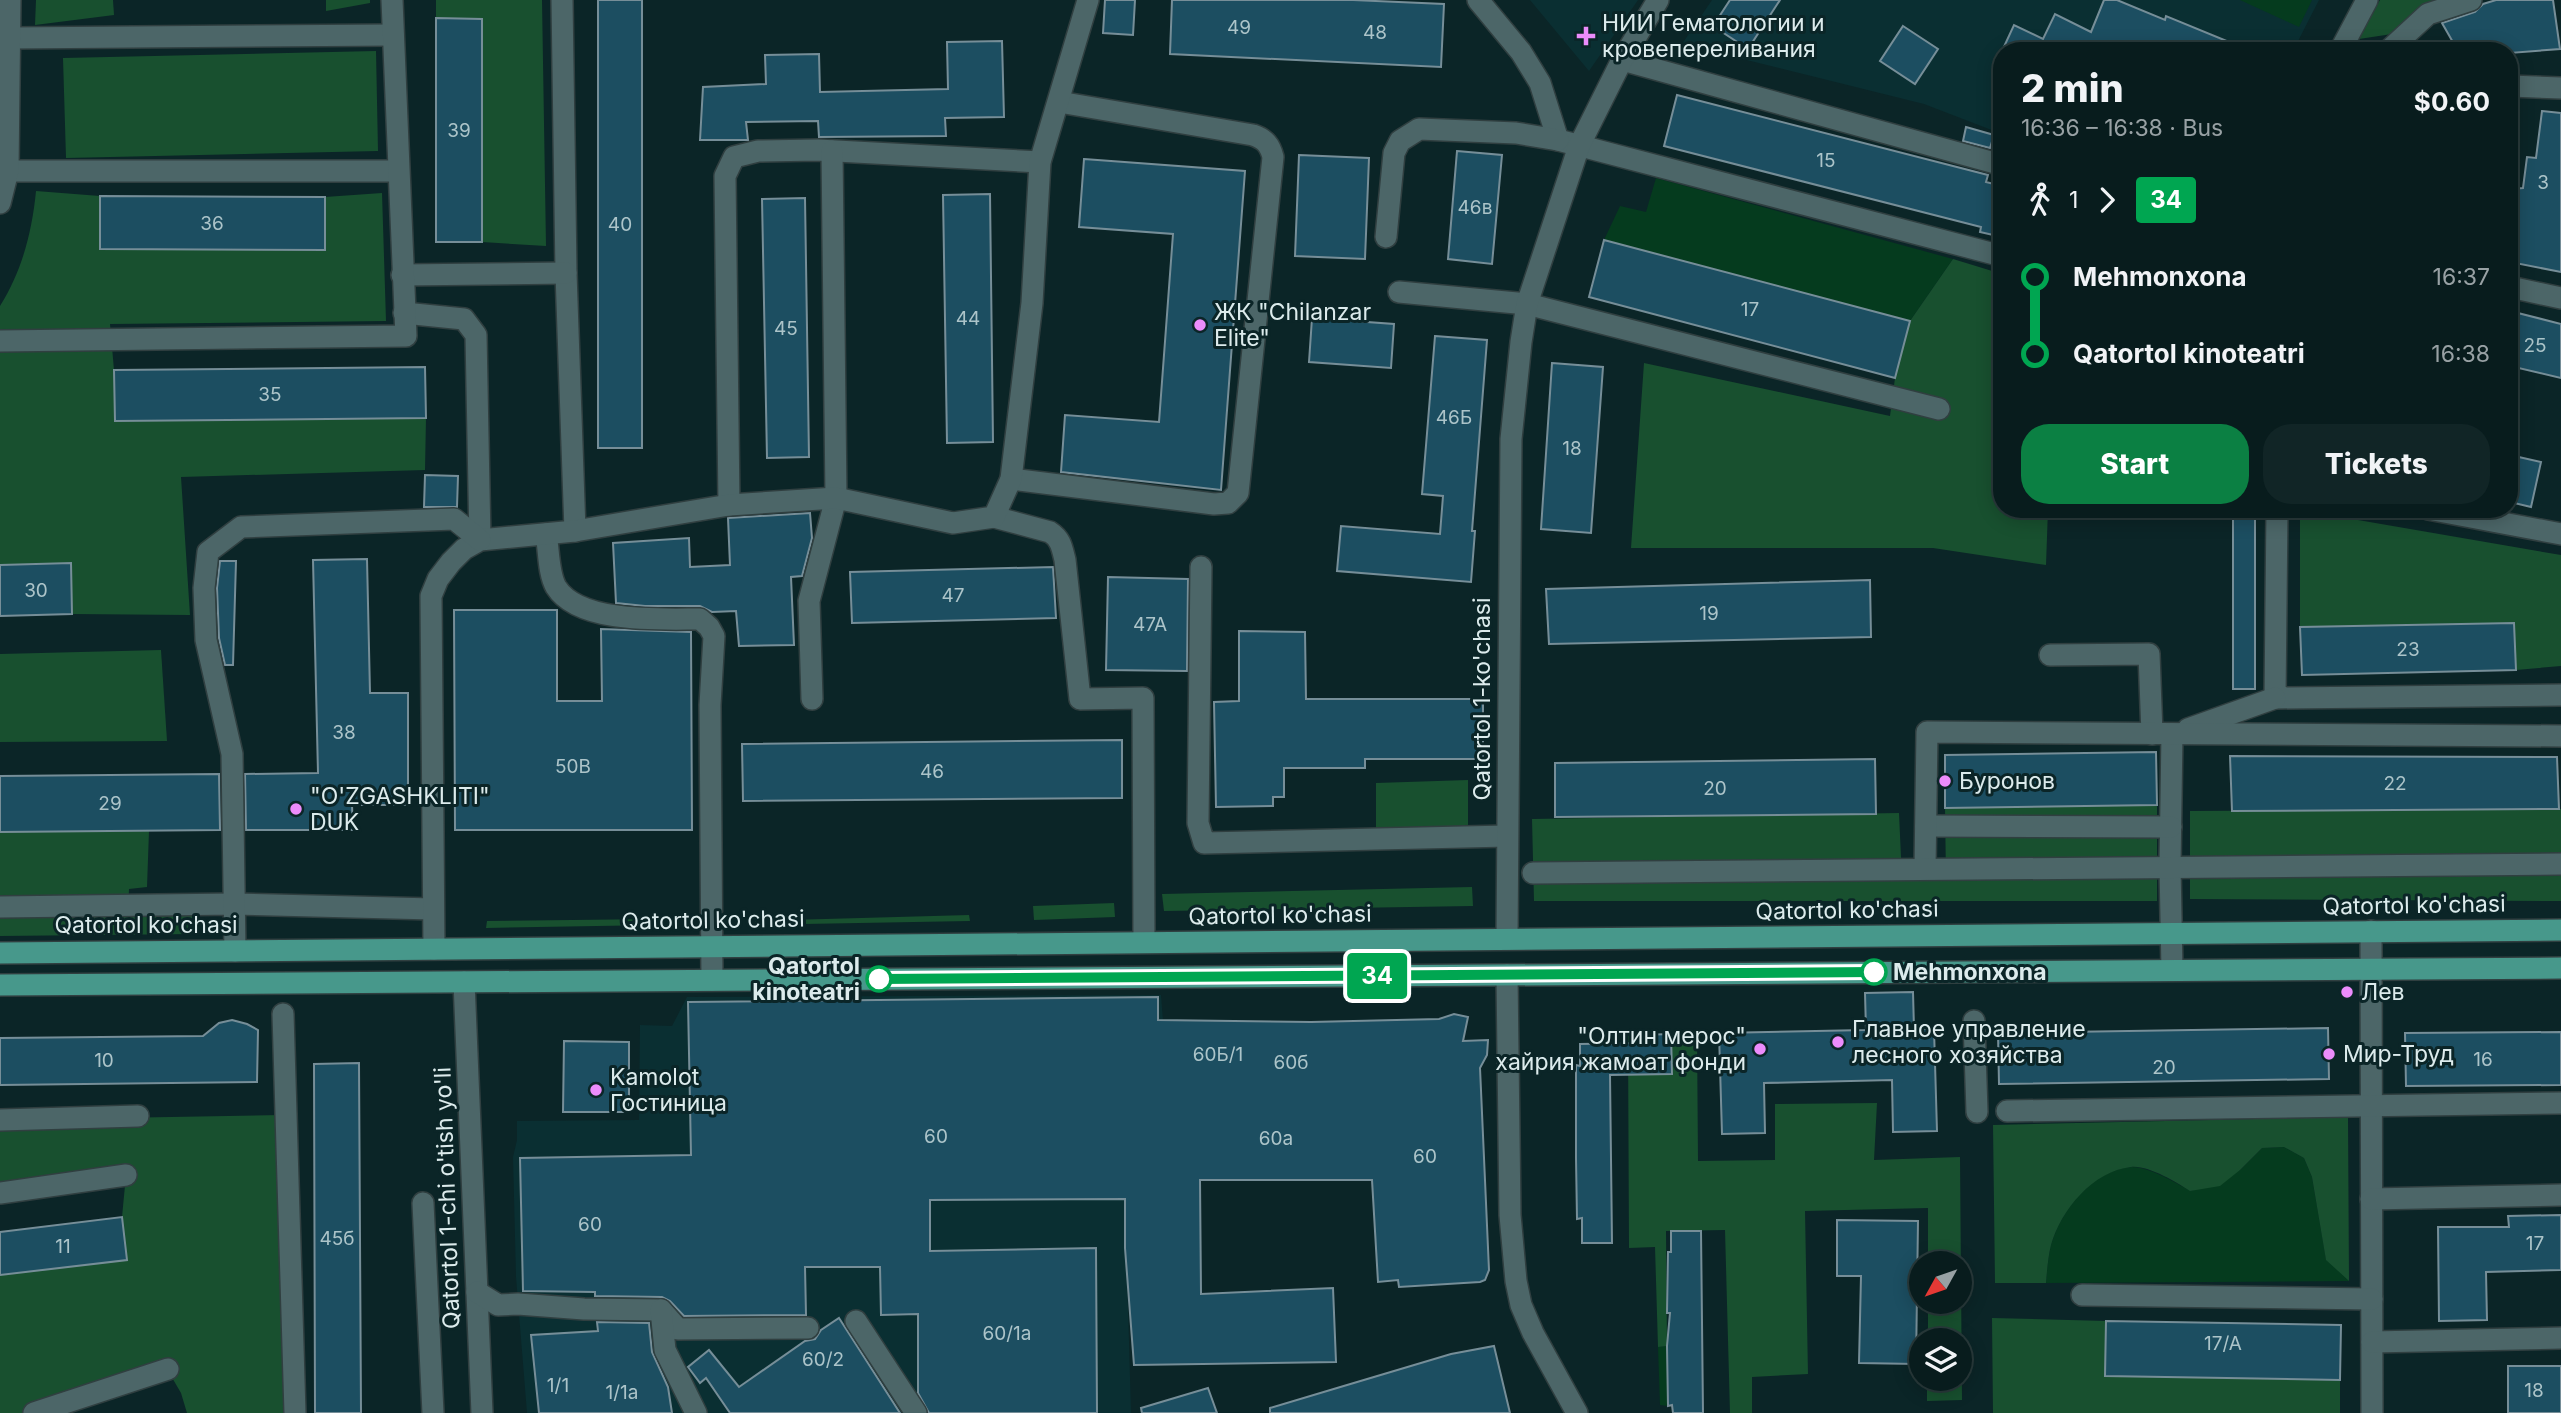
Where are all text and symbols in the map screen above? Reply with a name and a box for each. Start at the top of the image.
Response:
place label: НИИ Гематологии и кровепереливания [1602,9,1825,63]
house number: 49 [1227,16,1251,39]
house number: 48 [1363,21,1387,44]
marker: НИИ Гематологии и кровепереливания [1576,26,1596,46]
text: 2 min [2021,65,2124,111]
text: $0.60 [2414,86,2490,117]
text: 16:36 – 16:38 · Bus [2021,114,2223,142]
house number: 39 [447,119,471,142]
house number: 15 [1816,149,1836,172]
house number: 3 [2537,171,2549,194]
icon: walk [2021,181,2059,219]
icon: forward [2088,181,2126,219]
text: 34 [2150,185,2182,214]
text: 1 [2069,186,2078,214]
house number: 46в [1458,196,1492,219]
house number: 36 [200,212,224,235]
house number: 40 [608,213,632,236]
text: Mehmonxona [2073,261,2247,292]
text: 16:37 [2433,263,2490,291]
place label: ЖК "Chilanzar Elite" [1214,298,1371,352]
house number: 17 [1741,298,1759,321]
house number: 44 [956,307,980,330]
house number: 45 [774,317,798,340]
marker: ЖК "Chilanzar Elite" [1192,317,1208,333]
house number: 25 [2523,334,2547,357]
text: Qatortol kinoteatri [2073,338,2305,369]
text: 16:38 [2431,340,2490,368]
house number: 35 [258,383,282,406]
house number: 46Б [1436,406,1472,429]
button: Start [2021,424,2249,504]
button: Tickets [2263,424,2490,504]
house number: 18 [1562,437,1582,460]
house number: 30 [24,579,48,602]
house number: 47 [941,584,965,607]
street label: Qatortol 1-ko'chasi [1468,597,1496,801]
house number: 19 [1699,602,1719,625]
house number: 47A [1133,613,1167,636]
house number: 23 [2396,638,2420,661]
house number: 38 [332,721,356,744]
house number: 50В [555,755,591,778]
house number: 46 [920,760,944,783]
place label: Буронов [1959,767,2055,795]
house number: 22 [2383,772,2407,795]
marker: Буронов [1937,773,1953,789]
house number: 20 [1703,777,1727,800]
place label: "O'ZGASHKLITI" DUK [310,782,490,836]
house number: 29 [98,792,122,815]
marker: "O'ZGASHKLITI" DUK [288,801,304,817]
street label: Qatortol ko'chasi [2322,889,2506,921]
street label: Qatortol ko'chasi [1755,894,1939,926]
street label: Qatortol ko'chasi [1188,899,1372,931]
street label: Qatortol ko'chasi [621,904,805,936]
street label: Qatortol ko'chasi [54,911,238,939]
place label: Qatortol kinoteatri [752,952,860,1006]
line badge: 34 [1346,953,1408,999]
place label: Mehmonxona [1893,958,2047,986]
marker: Mehmonxona [1861,959,1887,985]
text: 34 [1361,961,1393,990]
marker: Qatortol kinoteatri [866,966,892,992]
place label: Лев [2361,978,2405,1006]
marker: Лев [2339,984,2355,1000]
place label: Главное управление лесного хозяйства [1852,1015,2086,1069]
place label: "Олтин мерос" хайрия жамоат фонди [1495,1022,1746,1076]
marker: Главное управление лесного хозяйства [1830,1034,1846,1050]
place label: Мир-Труд [2343,1040,2454,1068]
marker: "Олтин мерос" хайрия жамоат фонди [1752,1041,1768,1057]
house number: 60Б/1 [1193,1043,1243,1066]
marker: Мир-Труд [2321,1046,2337,1062]
house number: 16 [2473,1048,2493,1071]
house number: 10 [94,1049,114,1072]
house number: 60б [1273,1051,1309,1074]
house number: 20 [2152,1056,2176,1079]
place label: Kamolot Гостиница [610,1063,727,1117]
street label: Qatortol 1-chi o'tish yo'li [428,1067,466,1329]
marker: Kamolot Гостиница [588,1082,604,1098]
house number: 60 [924,1125,948,1148]
house number: 60a [1259,1127,1293,1150]
house number: 60 [1413,1145,1437,1168]
house number: 60 [578,1213,602,1236]
house number: 45б [319,1227,355,1250]
house number: 17 [2526,1232,2544,1255]
house number: 11 [55,1235,71,1258]
north arrow [1909,1251,1972,1314]
map controls [1909,1251,1972,1391]
house number: 60/1a [982,1322,1032,1345]
button: layers [1909,1328,1972,1391]
house number: 17/А [2204,1332,2242,1355]
house number: 60/2 [802,1348,844,1371]
house number: 1/1 [547,1374,569,1397]
house number: 18 [2524,1379,2544,1402]
house number: 1/1a [606,1381,638,1404]

